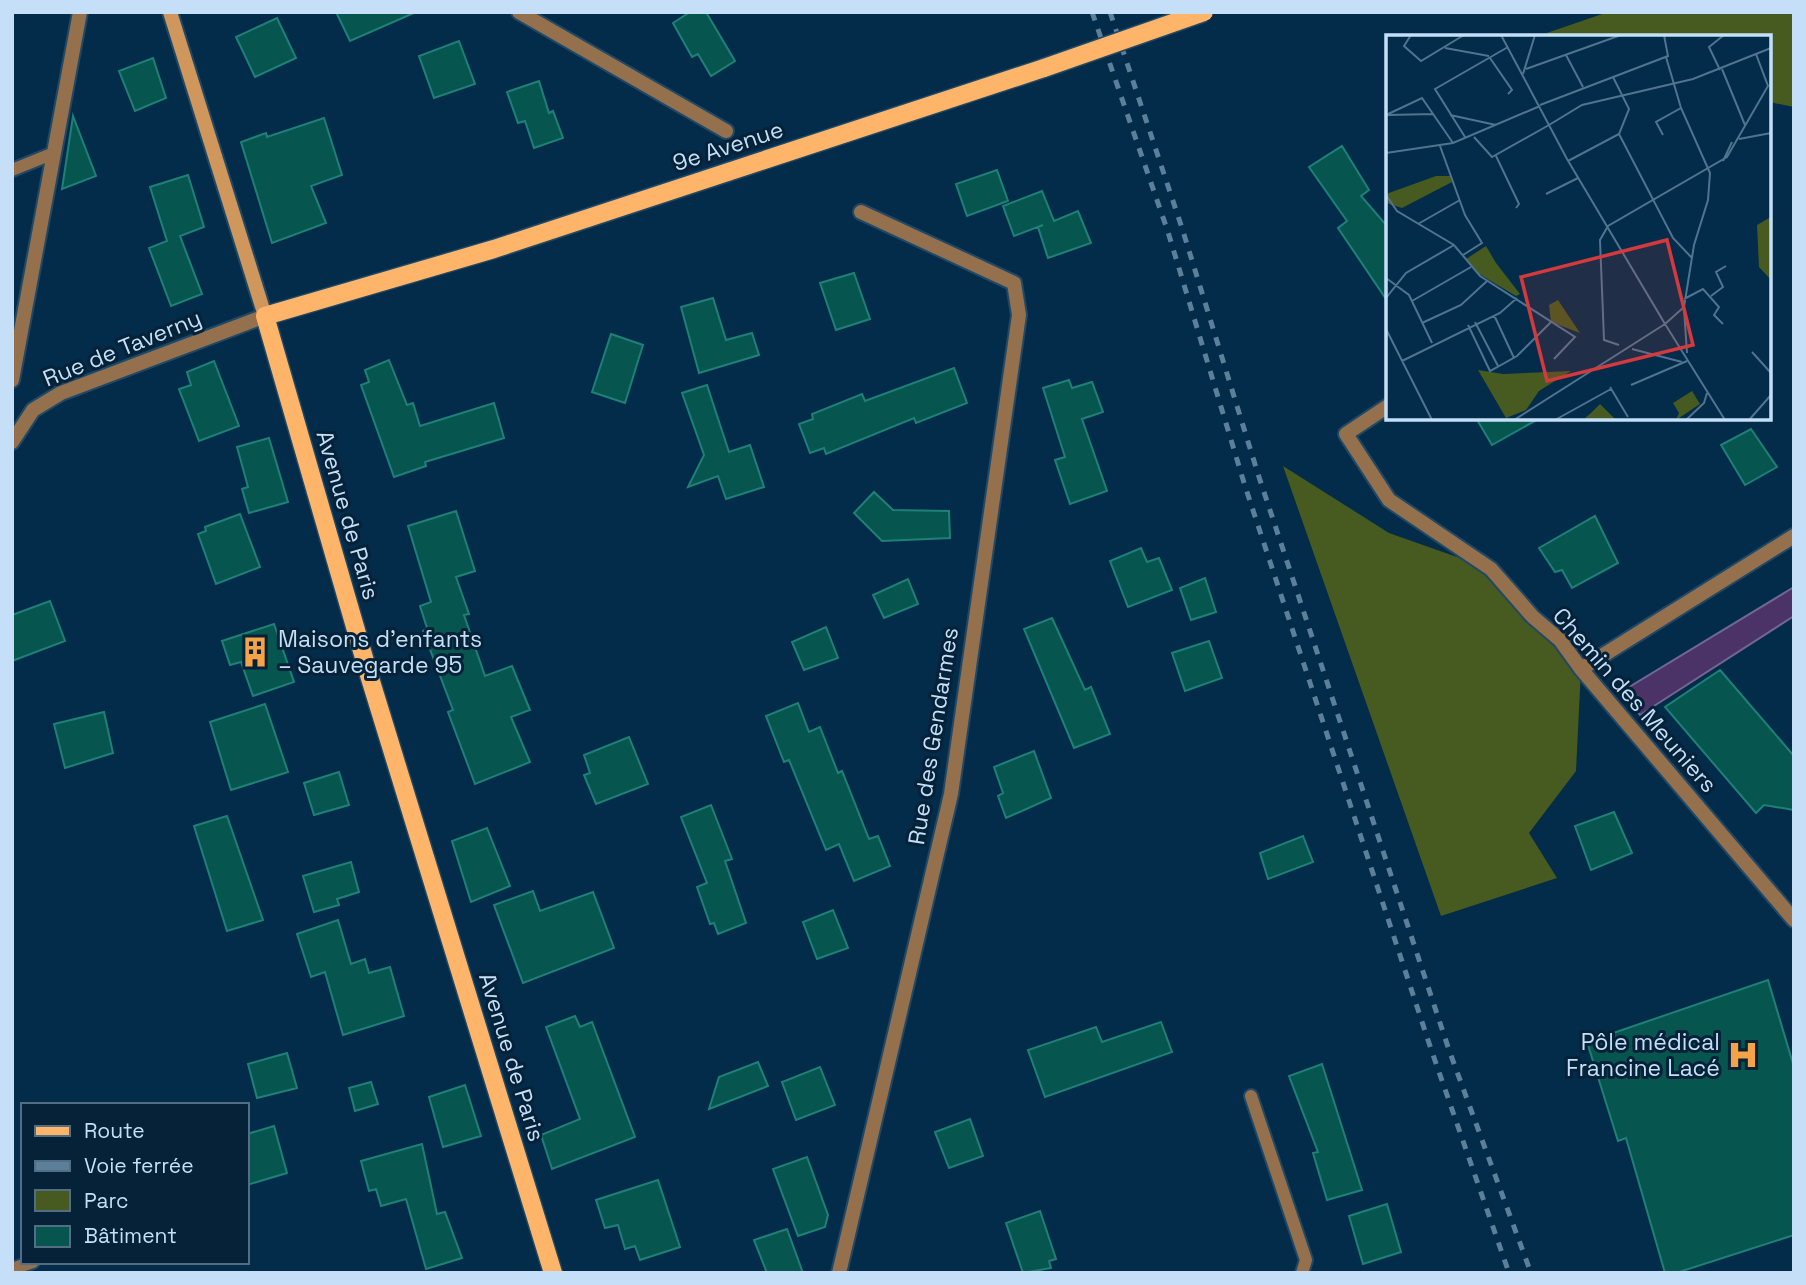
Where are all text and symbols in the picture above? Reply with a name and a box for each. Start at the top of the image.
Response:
inset map [1386,35,1771,420]
street label: 9e Avenue [669,114,787,178]
street label: Rue de Taverny [38,303,206,393]
street label: Avenue de Paris [310,427,386,603]
street label: Chemin des Meuniers [1546,601,1724,799]
place label: Maisons d'enfants – Sauvegarde 95 [278,624,482,680]
street label: Rue des Gendarmes [901,625,965,847]
building icon: Maisons d'enfants – Sauvegarde 95 [238,635,272,669]
street label: Avenue de Paris [472,969,552,1145]
place label: Pôle médical Francine Lacé [1566,1027,1720,1083]
hospital icon: Pôle médical Francine Lacé [1726,1038,1760,1072]
legend [21,1103,248,1264]
text: Route [84,1117,145,1144]
text: Voie ferrée [84,1152,194,1179]
text: Parc [84,1187,129,1214]
text: Bâtiment [84,1222,177,1249]

